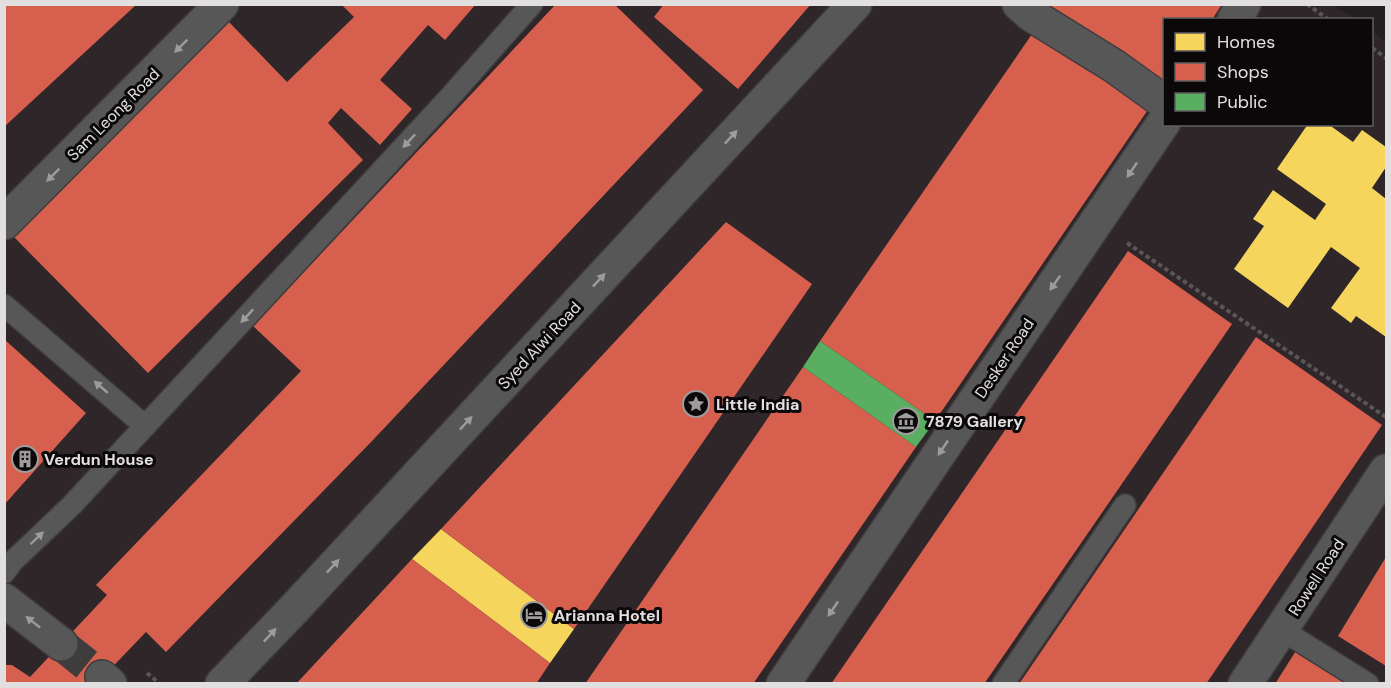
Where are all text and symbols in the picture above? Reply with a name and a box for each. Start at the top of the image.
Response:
legend [1163,18,1373,126]
text: Homes [1217,30,1275,54]
one-way arrow [175,38,189,52]
text: Shops [1217,60,1269,84]
street label: Sam Leong Road [63,64,164,165]
text: Public [1217,90,1268,114]
one-way arrow [724,131,738,145]
one-way arrow [402,133,416,148]
one-way arrow [1126,162,1138,178]
one-way arrow [46,167,60,181]
one-way arrow [592,273,606,288]
one-way arrow [1050,275,1061,291]
street label: Syed Alwi Road [493,297,585,394]
one-way arrow [240,308,254,322]
street label: Desker Road [970,314,1039,402]
one-way arrow [93,381,109,394]
place icon: Little India [681,389,711,419]
place label: Little India [716,394,799,415]
museum icon: 7879 Gallery [891,406,921,436]
place label: 7879 Gallery [926,411,1023,432]
one-way arrow [459,416,472,431]
one-way arrow [938,440,949,456]
building icon: Verdun House [10,444,40,474]
place label: Verdun House [44,449,154,470]
one-way arrow [30,531,45,545]
street label: Rowell Road [1284,535,1349,620]
one-way arrow [326,559,339,574]
hotel icon: Arianna Hotel [519,600,549,630]
one-way arrow [828,601,839,617]
place label: Arianna Hotel [554,605,660,626]
one-way arrow [25,617,40,629]
one-way arrow [262,628,276,642]

